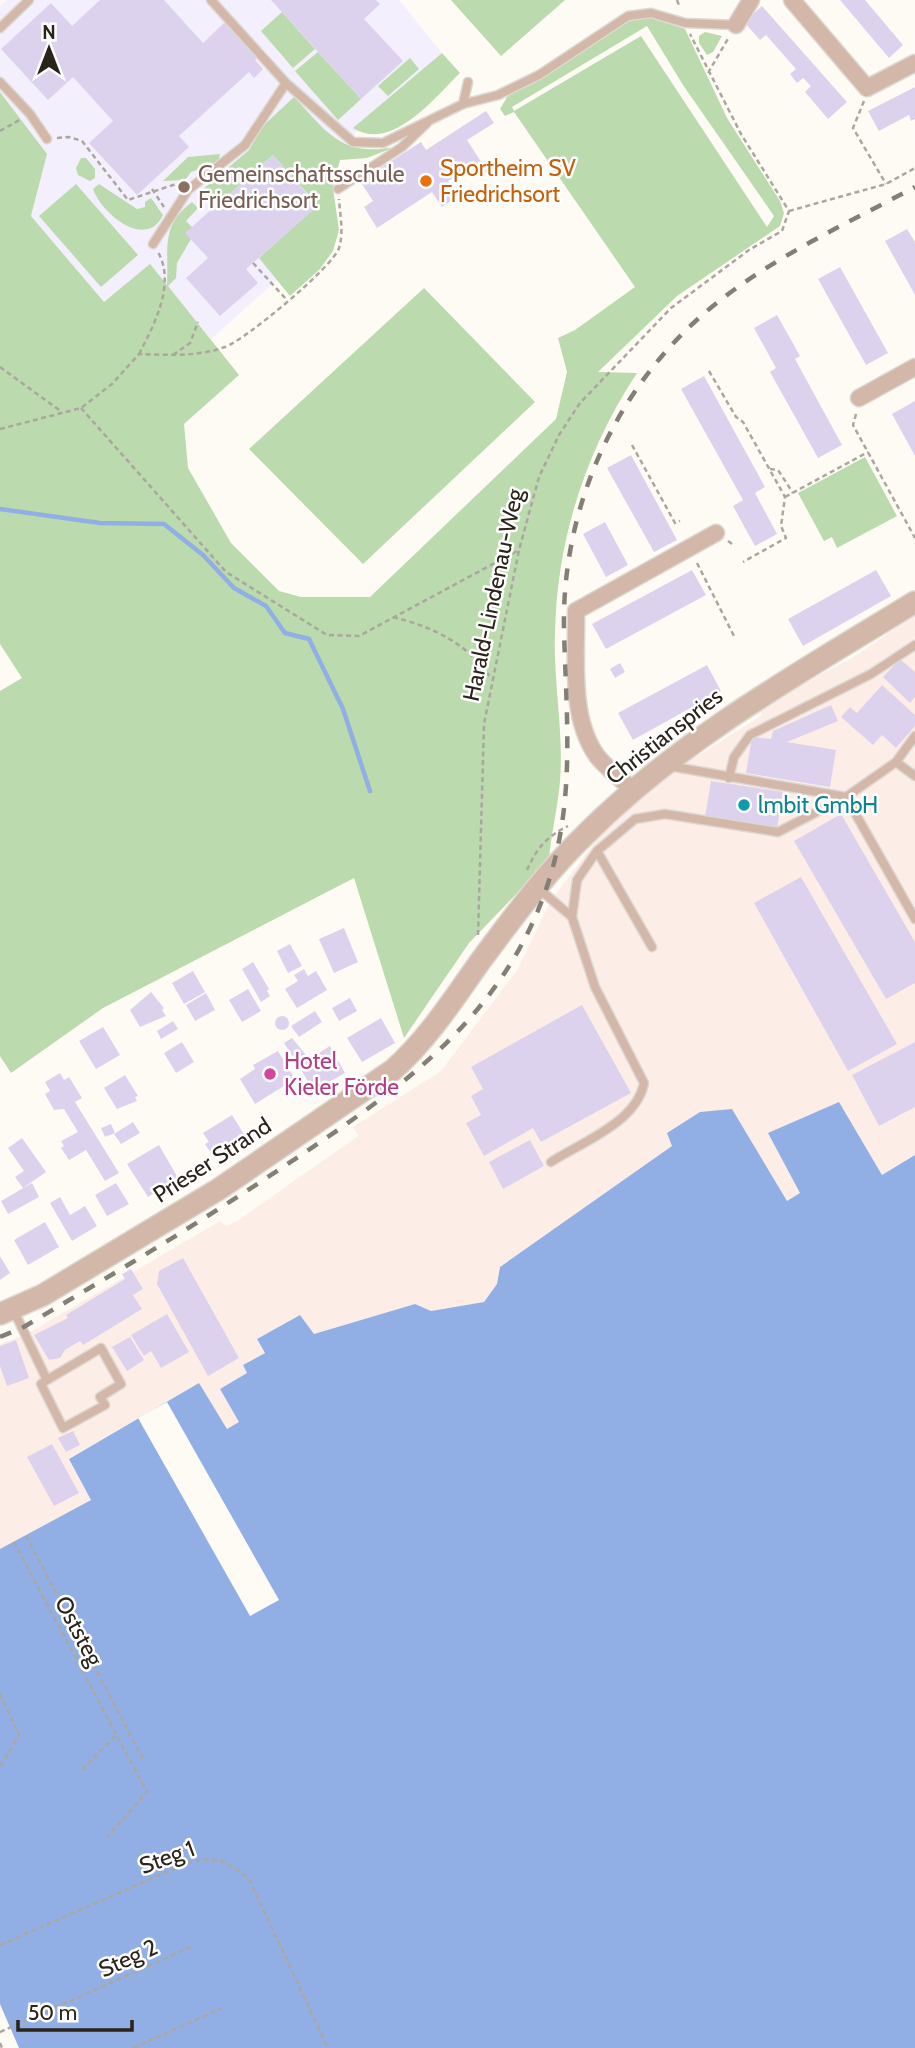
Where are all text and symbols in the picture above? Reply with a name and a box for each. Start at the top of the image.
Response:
north arrow [14,14,84,84]
text: N [42,21,56,44]
place label: Sportheim SV Friedrichsort [440,154,576,208]
place label: Gemeinschaftsschule Friedrichsort [198,160,405,214]
marker: Sportheim SV Friedrichsort [418,173,434,189]
marker: Gemeinschaftsschule Friedrichsort [176,179,192,195]
street label: Harald-Lindenau-Weg [457,486,529,704]
street label: Christianspries [600,682,728,790]
place label: lmbit GmbH [758,791,878,819]
marker: lmbit GmbH [736,797,752,813]
place label: Hotel Kieler Förde [284,1047,399,1101]
marker: Hotel Kieler Förde [262,1066,278,1082]
street label: Prieser Strand [148,1111,276,1209]
street label: Oststeg [49,1591,109,1671]
street label: Steg 1 [136,1834,198,1880]
street label: Steg 2 [94,1933,162,1983]
scale bar [18,1988,131,2032]
text: 50 m [28,2000,77,2025]

